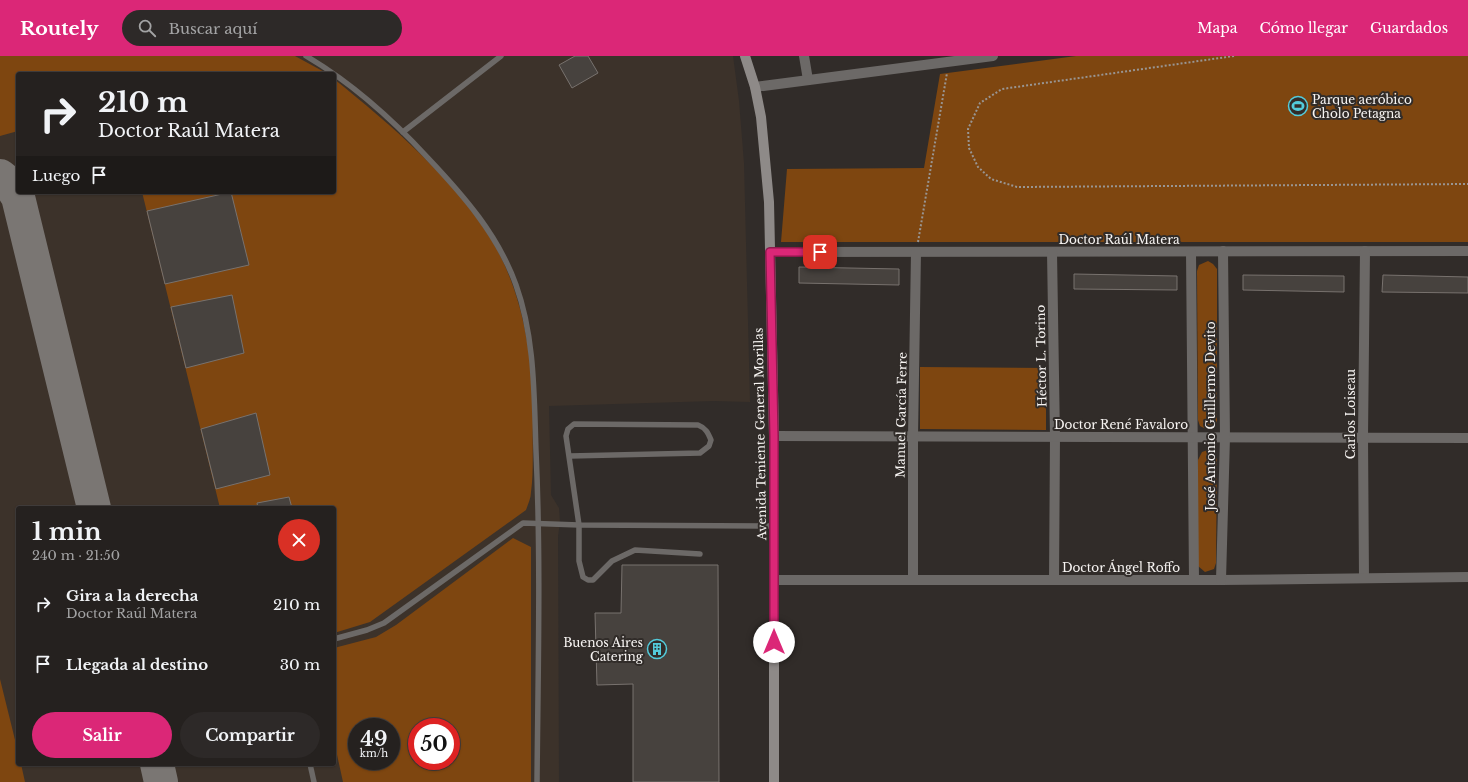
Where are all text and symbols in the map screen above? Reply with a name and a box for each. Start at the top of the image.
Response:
search box [122,10,402,46]
text: Routely [20,17,98,40]
icon: search [136,17,158,39]
text: Buscar aquí [168,19,257,38]
text: Mapa [1197,19,1237,37]
text: Cómo llegar [1259,19,1348,37]
text: Guardados [1370,19,1448,37]
text: 210 m [98,85,188,120]
icon: right [32,88,84,140]
place label: Parque aeróbico Cholo Petagna [1312,92,1412,121]
sports icon: Parque aeróbico Cholo Petagna [1287,95,1309,117]
text: Doctor Raúl Matera [98,120,280,142]
icon: arrive [88,164,110,186]
text: Luego [32,166,80,185]
street label: Doctor Raúl Matera [1058,232,1180,247]
pin [803,235,837,269]
icon: arrive [809,241,831,263]
street label: Héctor L. Torino [1033,305,1049,407]
street label: José Antonio Guillermo Devito [1203,321,1218,513]
street label: Avenida Teniente General Morillas [751,328,769,541]
street label: Manuel García Ferre [892,352,910,478]
street label: Carlos Loiseau [1343,369,1358,459]
street label: Doctor René Favaloro [1054,417,1188,432]
text: 1 min [32,517,102,546]
button: close [278,519,320,561]
text: 240 m · 21:50 [32,547,120,564]
street label: Doctor Ángel Roffo [1062,559,1180,575]
text: Gira a la derecha [66,586,198,605]
icon: right [32,593,54,615]
text: 210 m [273,595,320,614]
text: Doctor Raúl Matera [66,605,197,622]
position arrow [753,621,795,663]
place label: Buenos Aires Catering [563,635,644,664]
building icon: Buenos Aires Catering [646,638,668,660]
icon: arrive [32,653,54,675]
text: Llegada al destino [66,655,208,674]
text: 30 m [280,655,320,674]
button: Salir [32,712,172,758]
button: Compartir [180,712,320,758]
speed limit sign: 50 [408,718,460,770]
text: 49 [361,727,387,751]
text: km/h [360,747,388,760]

